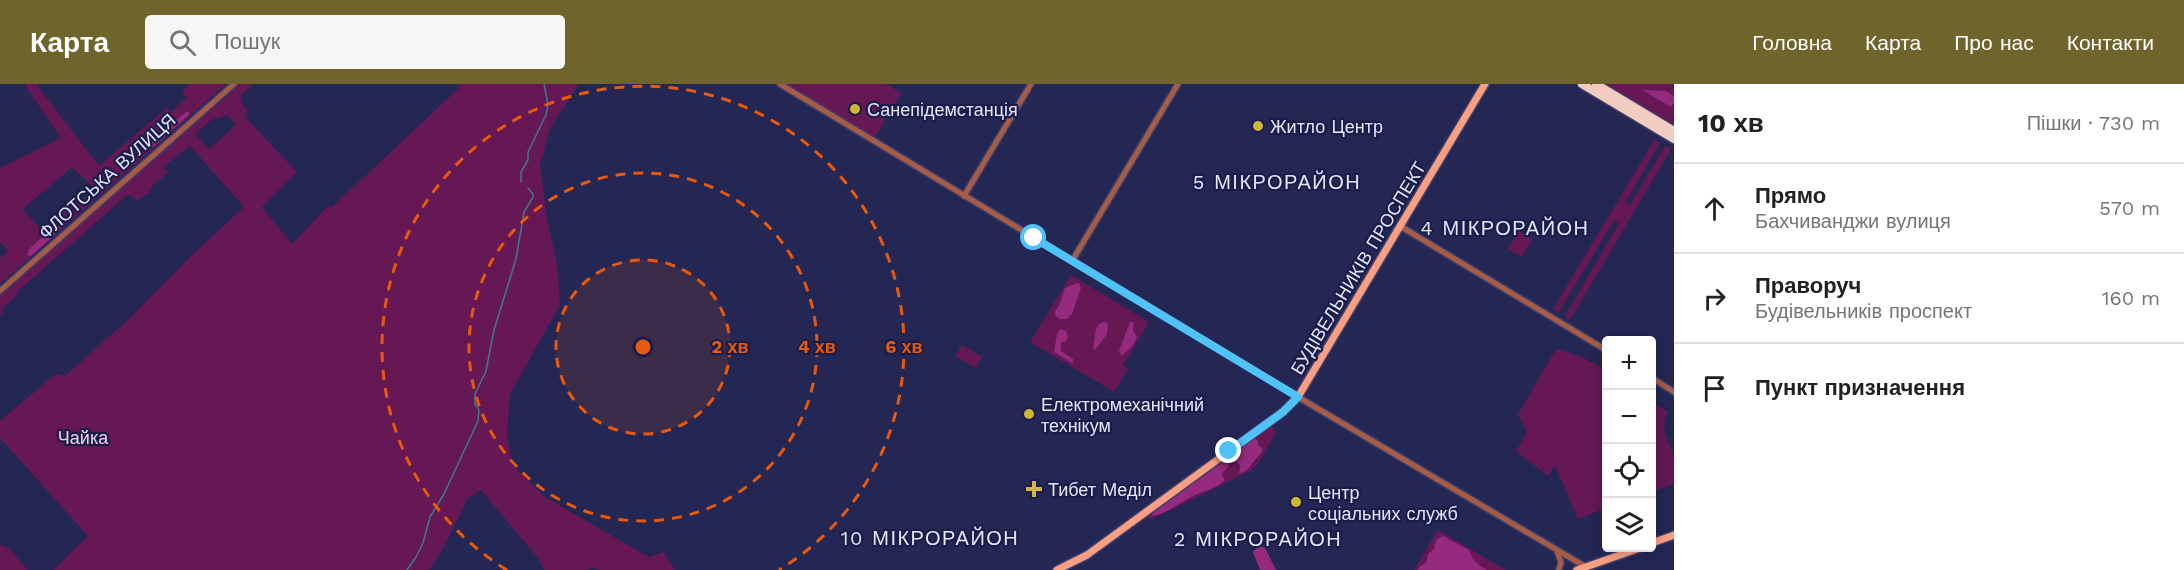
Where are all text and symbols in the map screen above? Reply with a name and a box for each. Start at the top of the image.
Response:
search box [145,15,565,69]
text: Карта [30,26,109,59]
icon: search [166,26,199,59]
text: Пошук [214,29,280,54]
text: Головна [1752,30,1832,55]
text: Карта [1865,30,1921,55]
text: Про нас [1954,30,2034,55]
text: Контакти [2067,30,2154,55]
place label: Санепідемстанція [867,99,1018,120]
marker: Санепідемстанція [848,102,862,116]
text: 10 хв [1698,108,1764,138]
street label: ФЛОТСЬКА ВУЛИЦЯ [34,109,180,243]
text: Пішки · 730 m [2027,111,2160,135]
place label: Житло Центр [1270,116,1383,137]
marker: Житло Центр [1251,119,1265,133]
street label: БУДІВЕЛЬНИКІВ ПРОСПЕКТ [1286,158,1430,378]
district label: 5 МІКРОРАЙОН [1193,170,1361,194]
text: Прямо [1755,183,1826,208]
icon: ahead [1698,192,1731,225]
text: 570 m [2099,196,2160,220]
text: Бахчиванджи вулиця [1755,209,1951,233]
district label: 4 МІКРОРАЙОН [1420,216,1590,240]
route start [1020,224,1046,250]
text: Праворуч [1755,273,1861,298]
icon: right [1698,282,1731,315]
text: 160 m [2102,286,2160,310]
text: Будівельників проспект [1755,299,1972,323]
text: 2 хв [712,336,748,357]
text: 4 хв [798,336,836,357]
text: 6 хв [885,336,923,357]
map controls [1602,336,1656,552]
button: + [1602,336,1656,390]
centre of rings [633,337,653,357]
icon: arrive [1698,372,1731,405]
text: Пункт призначення [1755,375,1965,400]
button: − [1602,390,1656,444]
place label: Електромеханічний технікум [1041,394,1204,436]
marker: Електромеханічний технікум [1022,407,1036,421]
park label: Чайка [58,427,109,448]
route end [1215,437,1241,463]
button: locate [1602,444,1656,498]
place label: Тибет Меділ [1048,479,1152,500]
marker: Тибет Меділ [1025,480,1043,498]
place label: Центр соціальних служб [1308,482,1458,524]
marker: Центр соціальних служб [1289,495,1303,509]
button: layers [1602,498,1656,552]
district label: 10 МІКРОРАЙОН [841,526,1019,550]
district label: 2 МІКРОРАЙОН [1174,527,1342,551]

